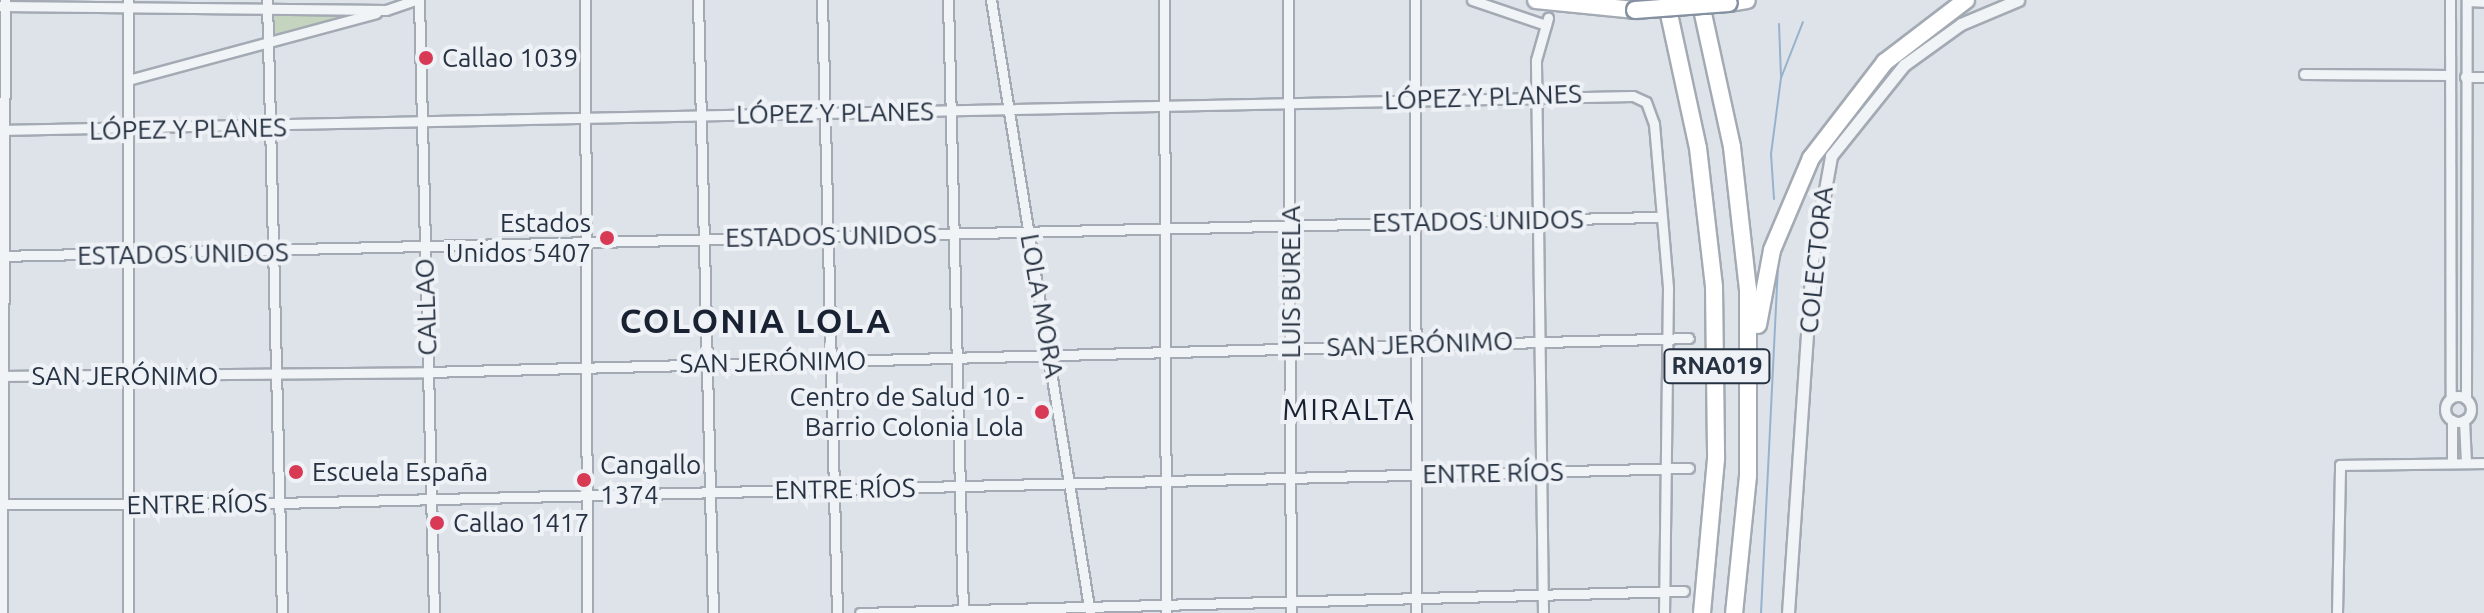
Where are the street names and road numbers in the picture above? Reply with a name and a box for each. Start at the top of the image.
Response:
street label: LÓPEZ Y PLANES [1384,78,1582,116]
street label: LÓPEZ Y PLANES [736,96,934,130]
street label: LÓPEZ Y PLANES [89,112,287,146]
street label: COLECTORA [1793,185,1839,335]
street label: ESTADOS UNIDOS [1372,204,1584,238]
street label: LUIS BURELA [1275,206,1307,358]
street label: ESTADOS UNIDOS [725,219,937,253]
street label: LOLA MORA [1014,231,1070,381]
street label: ESTADOS UNIDOS [77,237,289,271]
street label: CALLAO [409,258,443,356]
street label: SAN JERÓNIMO [1326,325,1514,363]
street label: SAN JERÓNIMO [679,345,867,379]
road number: RNA019 [1663,346,1771,386]
street label: SAN JERÓNIMO [32,360,218,392]
street label: ENTRE RÍOS [1422,456,1564,490]
street label: ENTRE RÍOS [774,472,916,506]
street label: ENTRE RÍOS [126,487,268,521]

